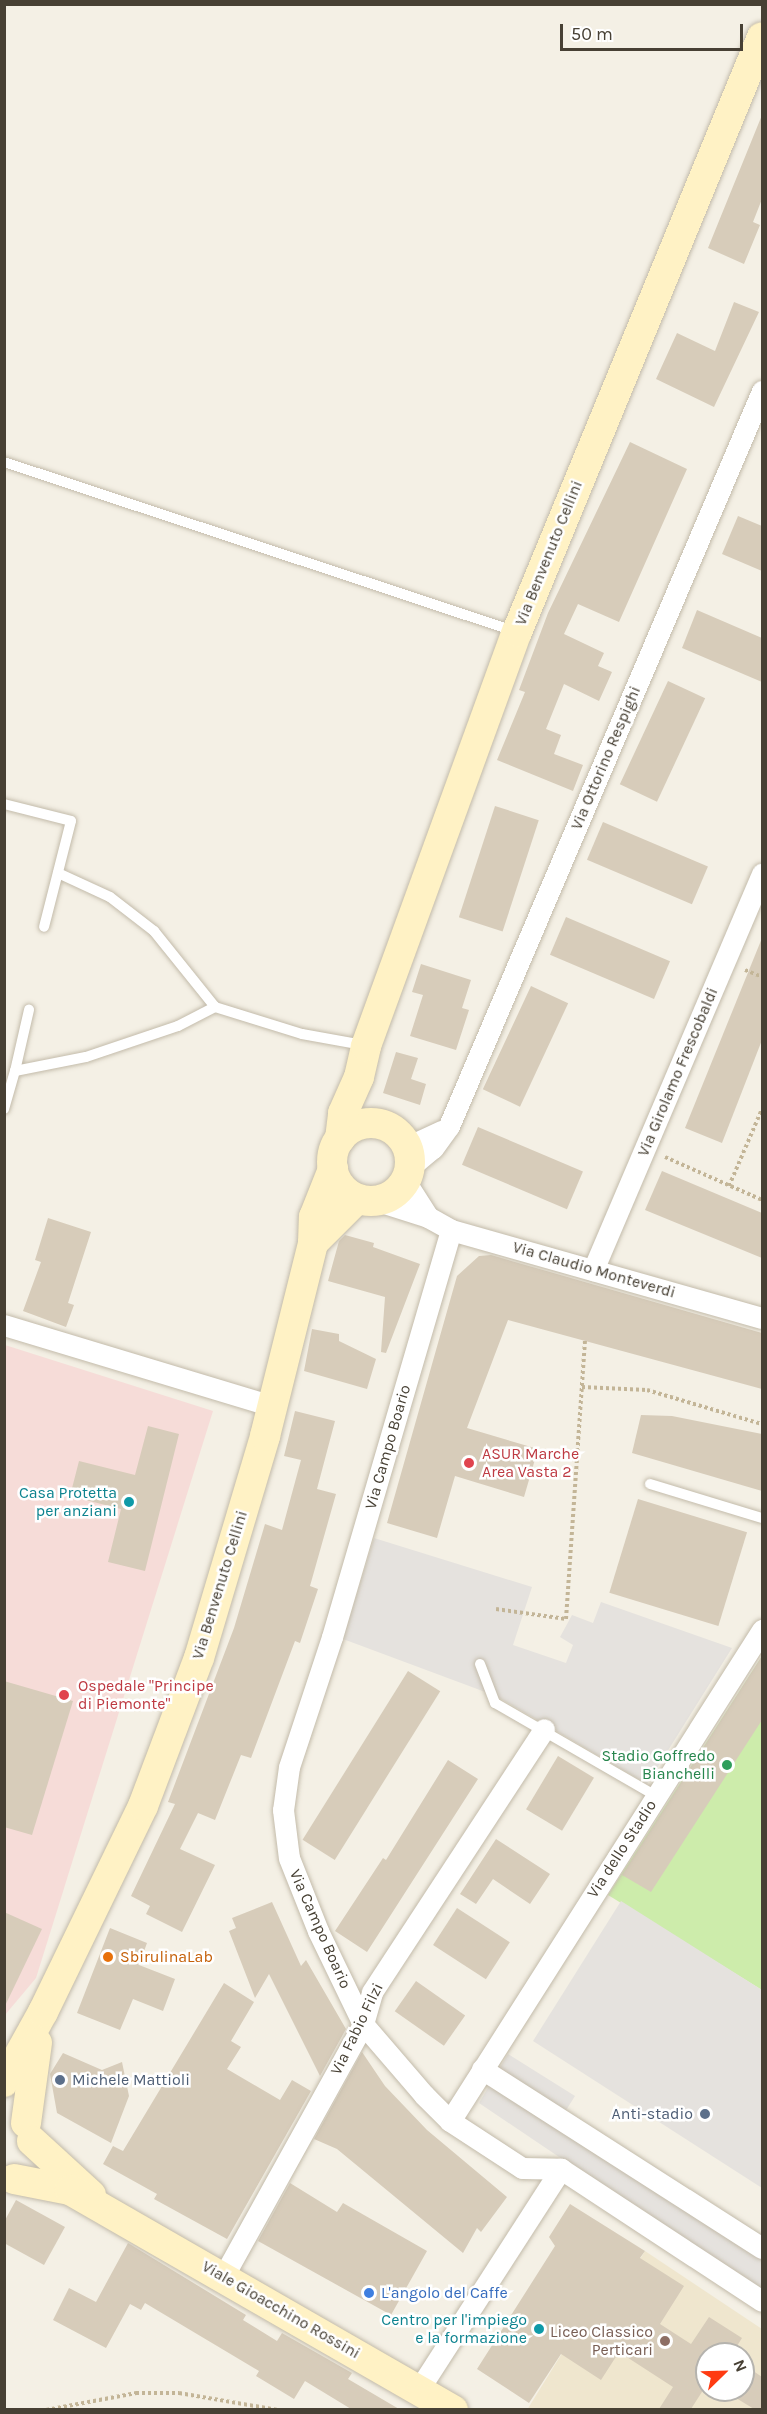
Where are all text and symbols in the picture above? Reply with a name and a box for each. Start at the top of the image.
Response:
scale bar [563,12,746,50]
text: 50 m [571,23,613,45]
street label: Via Benvenuto Cellini [511,478,587,628]
street label: Via Ottorino Respighi [567,683,645,833]
street label: Via Girolamo Frescobaldi [634,985,722,1159]
street label: Via Claudio Monteverdi [510,1238,678,1302]
street label: Via Campo Boario [361,1383,415,1511]
place label: ASUR Marche Area Vasta 2 [482,1444,579,1482]
marker: ASUR Marche Area Vasta 2 [460,1454,478,1472]
place label: Casa Protetta per anziani [19,1483,117,1521]
marker: Casa Protetta per anziani [122,1495,136,1509]
street label: Via Benvenuto Cellini [188,1508,252,1662]
place label: Ospedale "Principe di Piemonte" [78,1676,214,1714]
marker: Ospedale "Principe di Piemonte" [55,1686,73,1704]
place label: Stadio Goffredo Bianchelli [601,1746,715,1784]
marker: Stadio Goffredo Bianchelli [720,1758,734,1772]
street label: Via dello Stadio [583,1796,661,1902]
street label: Via Campo Boario [285,1866,355,1992]
place label: SbirulinaLab [120,1947,213,1967]
marker: SbirulinaLab [101,1950,115,1964]
street label: Via Fabio Filzi [326,1980,388,2078]
place label: Michele Mattioli [72,2070,190,2090]
marker: Michele Mattioli [53,2073,67,2087]
place label: Anti-stadio [612,2104,693,2124]
marker: Anti-stadio [698,2107,712,2121]
street label: Viale Gioacchino Rossini [199,2257,363,2363]
place label: L'angolo del Caffe [381,2283,508,2303]
marker: L'angolo del Caffe [362,2286,376,2300]
place label: Centro per l'impiego e la formazione [381,2310,527,2348]
marker: Centro per l'impiego e la formazione [532,2322,546,2336]
place label: Liceo Classico Perticari [550,2322,653,2360]
marker: Liceo Classico Perticari [658,2334,672,2348]
north arrow [695,2342,755,2402]
text: N [729,2357,751,2375]

